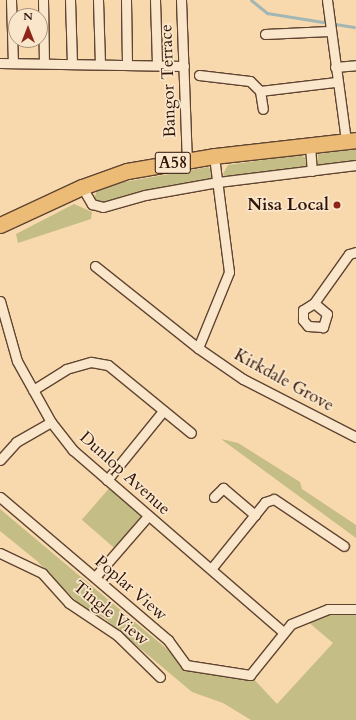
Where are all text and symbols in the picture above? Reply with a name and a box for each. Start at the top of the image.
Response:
north arrow [8,8,48,48]
text: N [23,9,33,24]
street label: Bangor Terrace [156,24,180,138]
road number: A58 [154,149,192,177]
place label: Nisa Local [247,195,329,215]
marker: Nisa Local [332,200,342,210]
street label: Kirkdale Grove [231,344,337,416]
street label: Dunlop Avenue [75,427,175,519]
street label: Poplar View [91,551,171,625]
street label: Tingle View [69,576,153,650]

